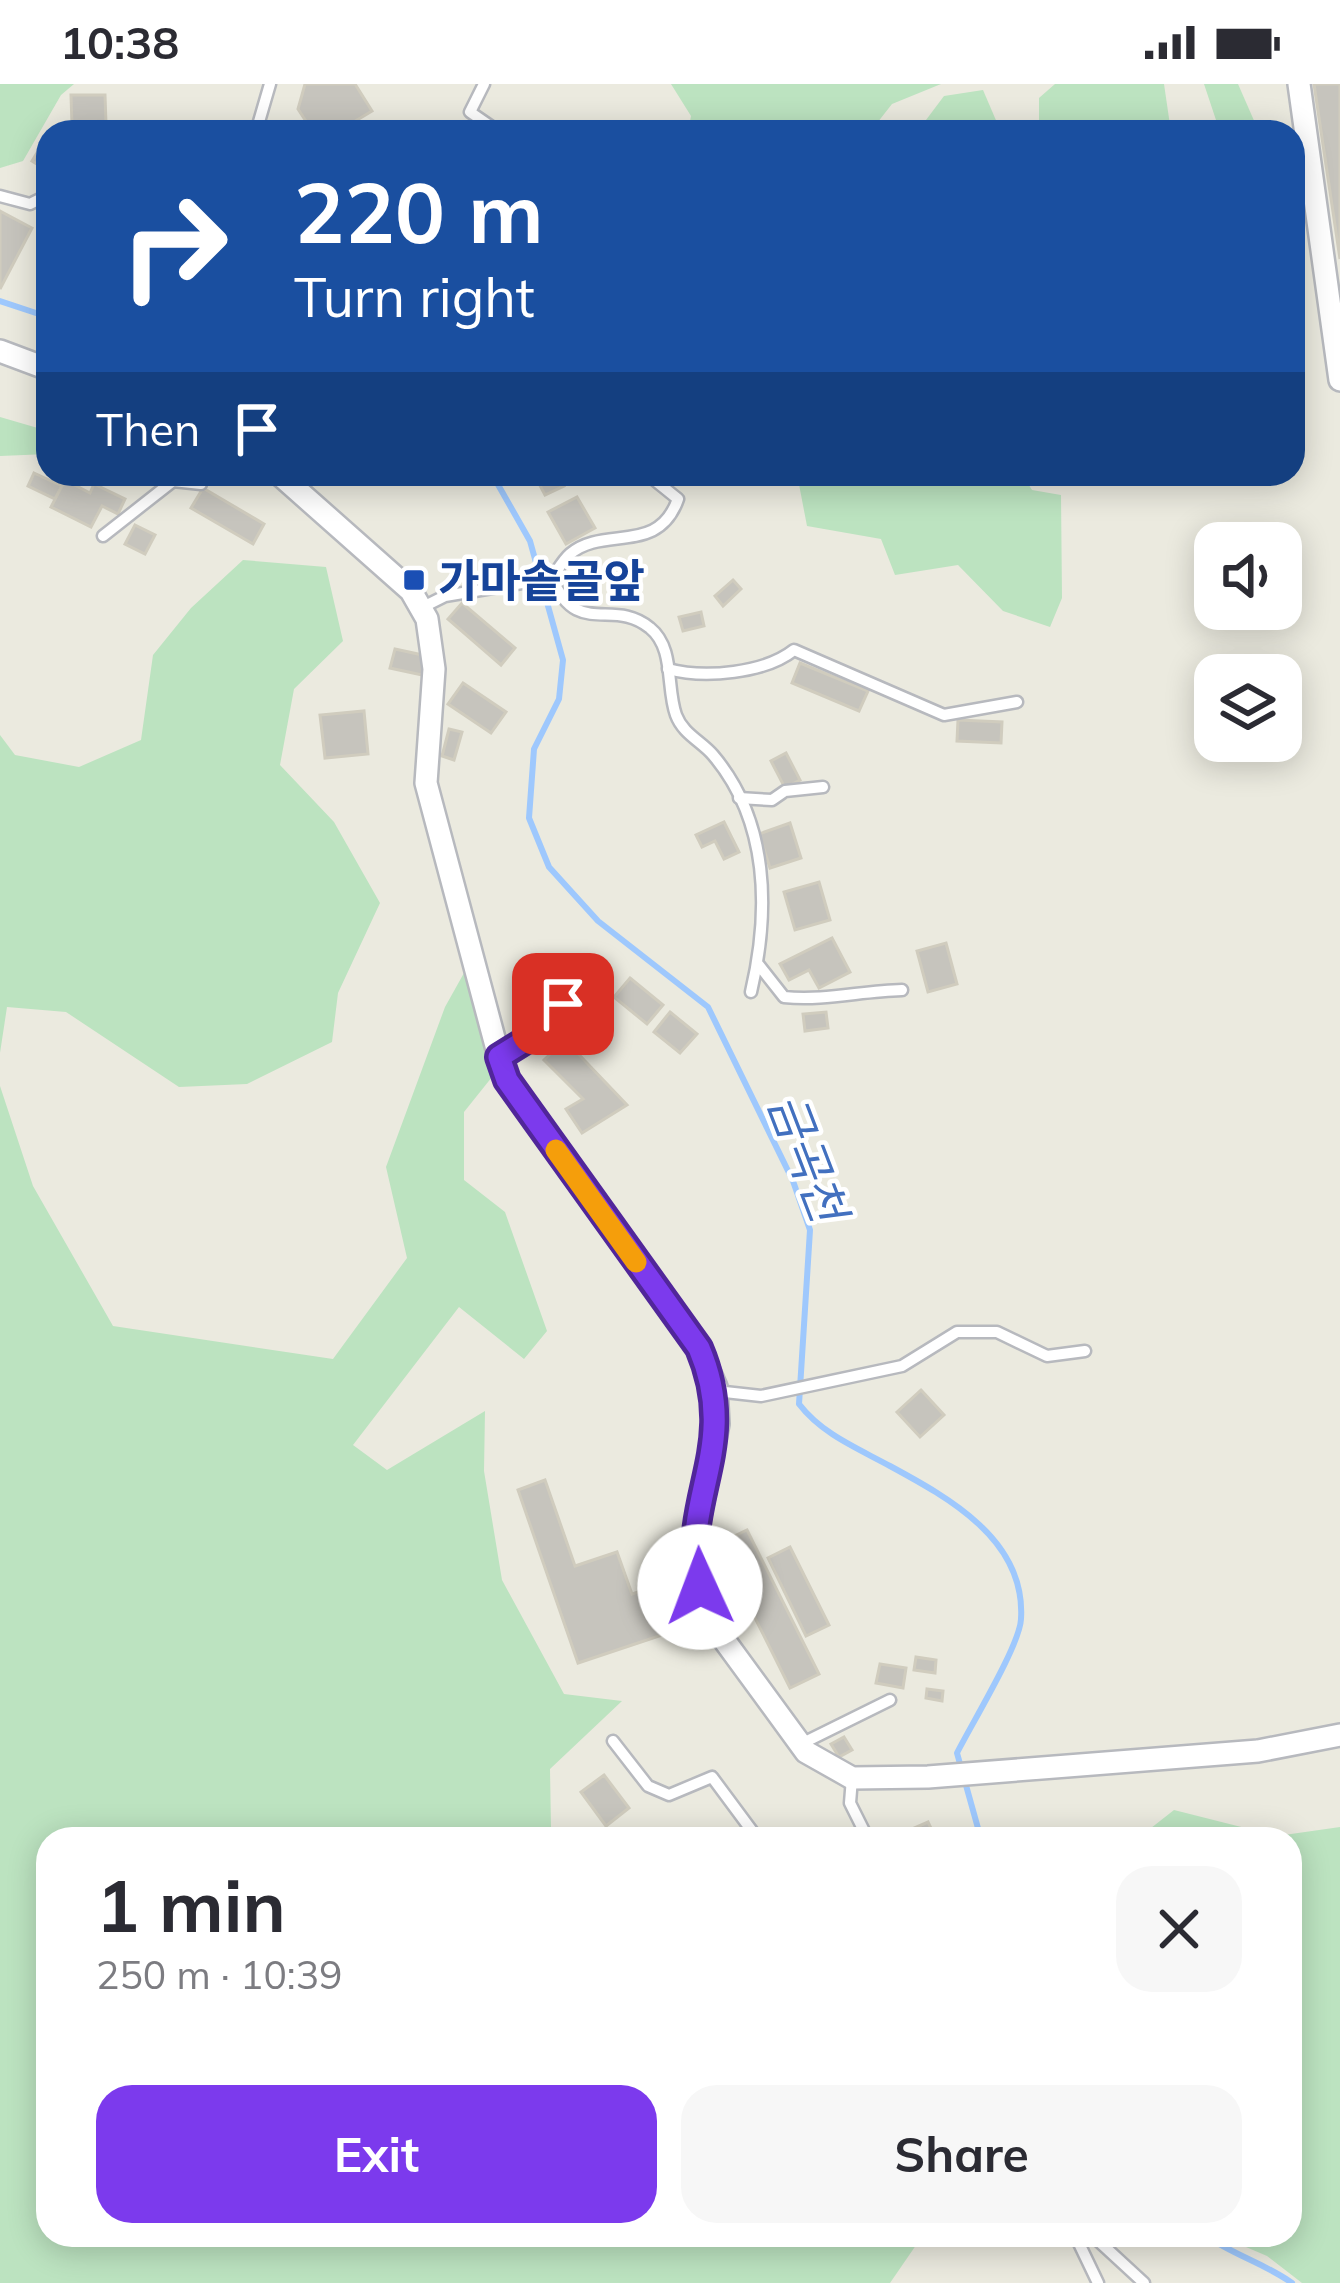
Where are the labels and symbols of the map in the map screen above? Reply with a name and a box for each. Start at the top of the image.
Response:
place label: 가마솥골앞 [438,552,645,608]
marker: 가마솥골앞 [401,567,427,593]
pin [512,953,614,1055]
water label: 금곡천 [756,1084,861,1234]
position arrow [637,1524,763,1650]

